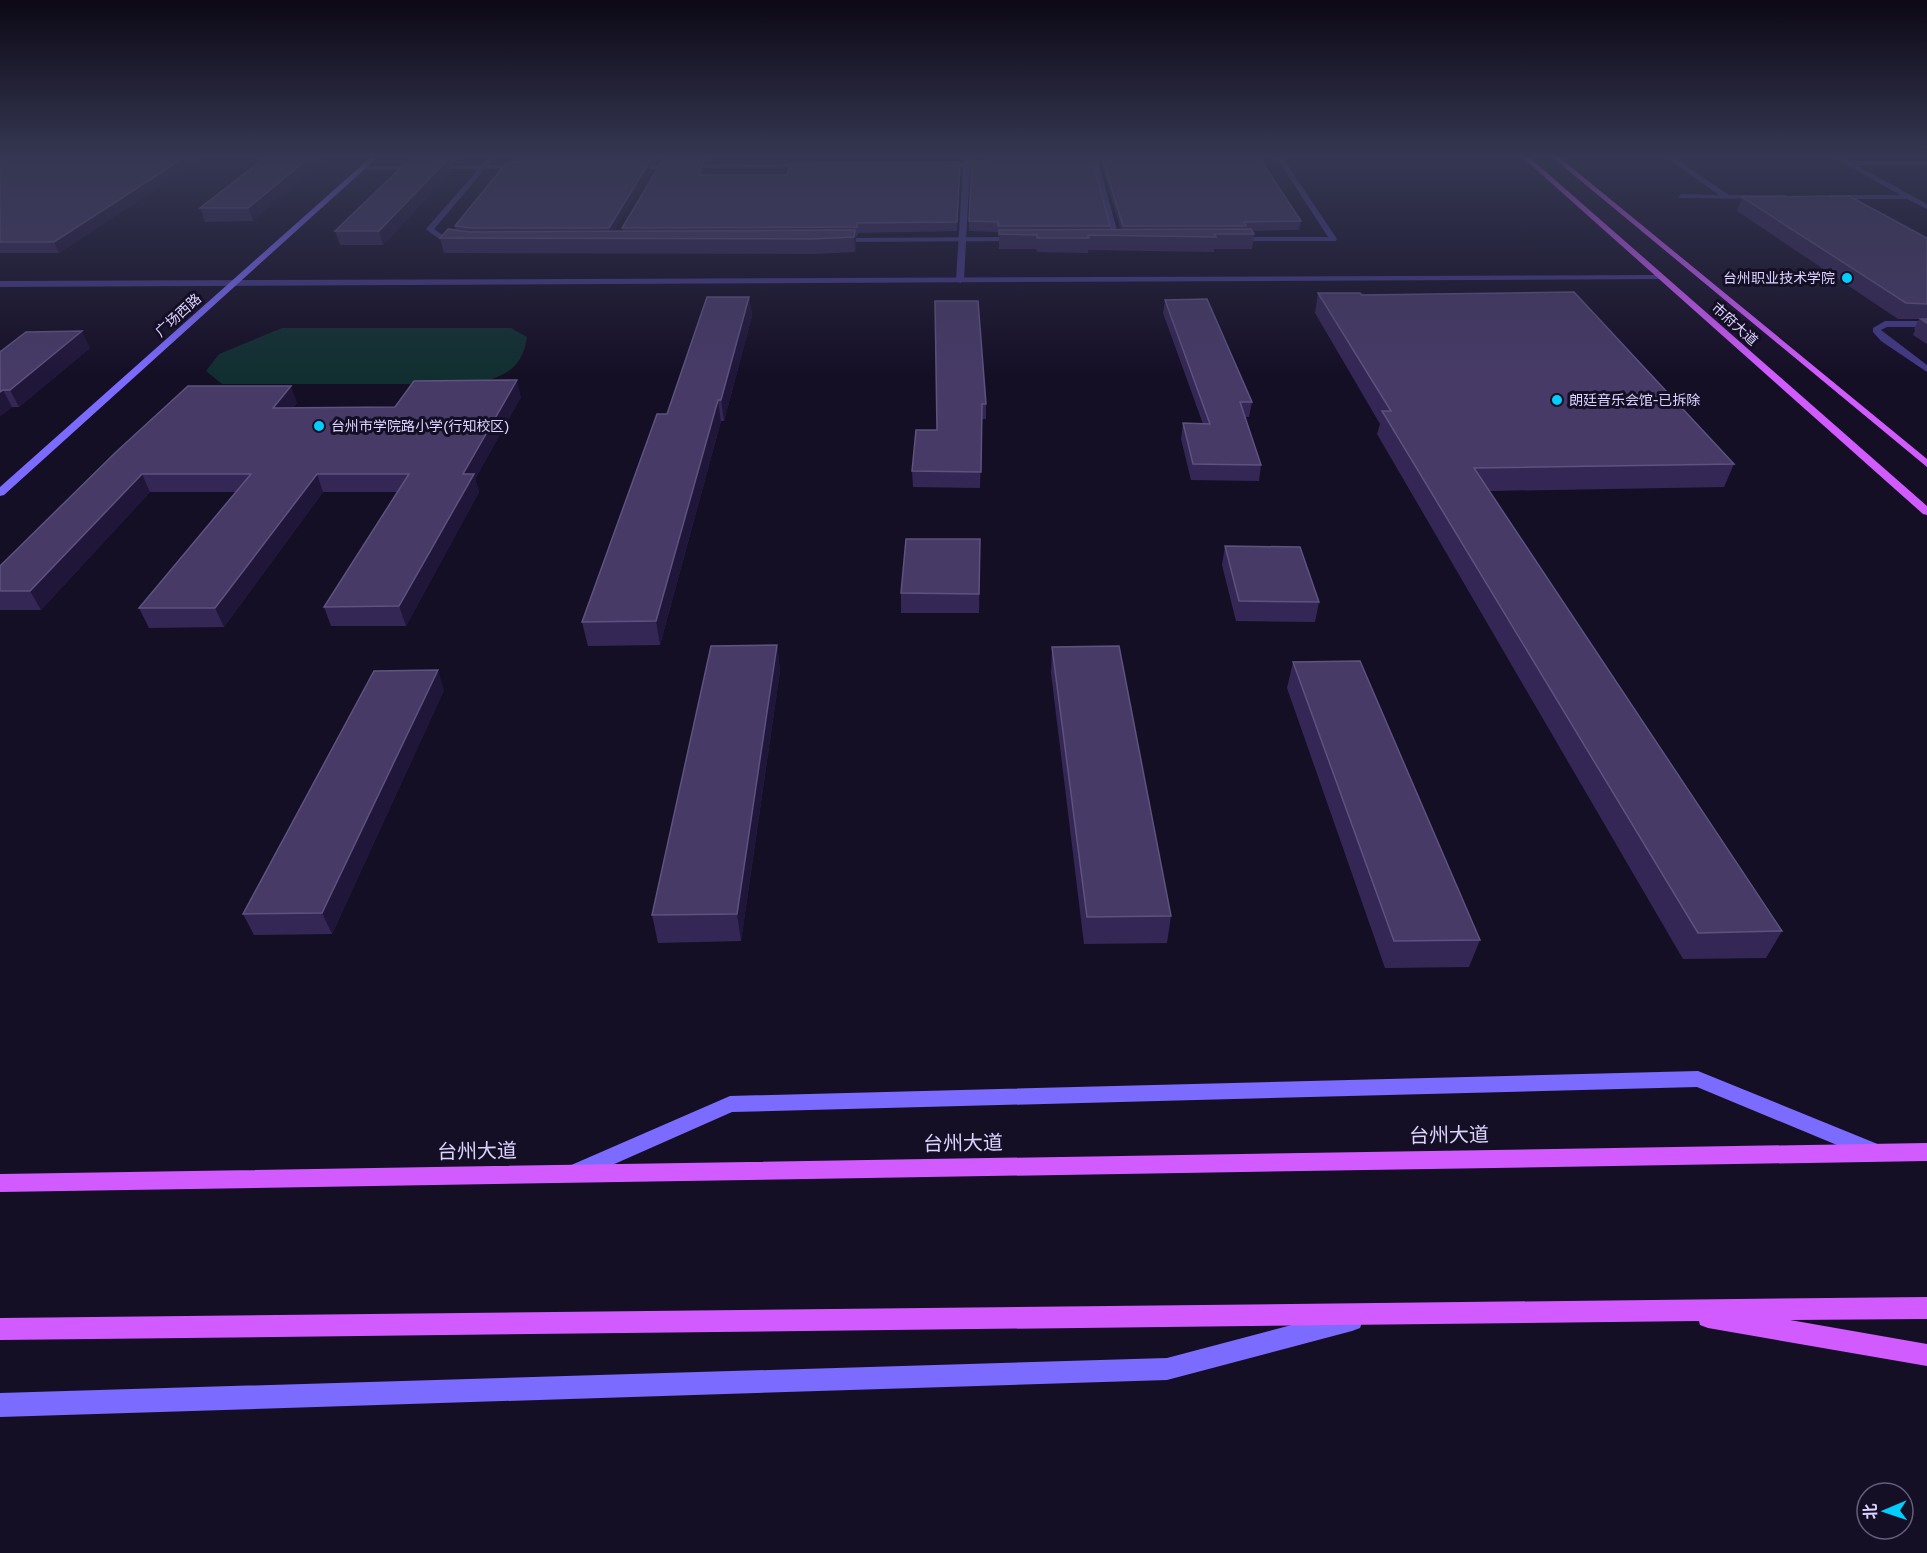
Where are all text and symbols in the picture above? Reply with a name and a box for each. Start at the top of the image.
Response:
place label: 台州职业技术学院 [1723,269,1835,286]
marker: 台州职业技术学院 [1840,271,1854,285]
street label: 广场西路 [151,290,204,340]
street label: 市府大道 [1709,299,1762,349]
place label: 朗廷音乐会馆-已拆除 [1569,391,1700,408]
marker: 朗廷音乐会馆-已拆除 [1550,393,1564,407]
place label: 台州市学院路小学(行知校区) [331,417,510,434]
marker: 台州市学院路小学(行知校区) [312,419,326,433]
street label: 台州大道 [1409,1121,1489,1147]
street label: 台州大道 [923,1129,1003,1155]
street label: 台州大道 [437,1137,517,1163]
north arrow [1855,1481,1915,1541]
text: 北 [1860,1503,1880,1520]

